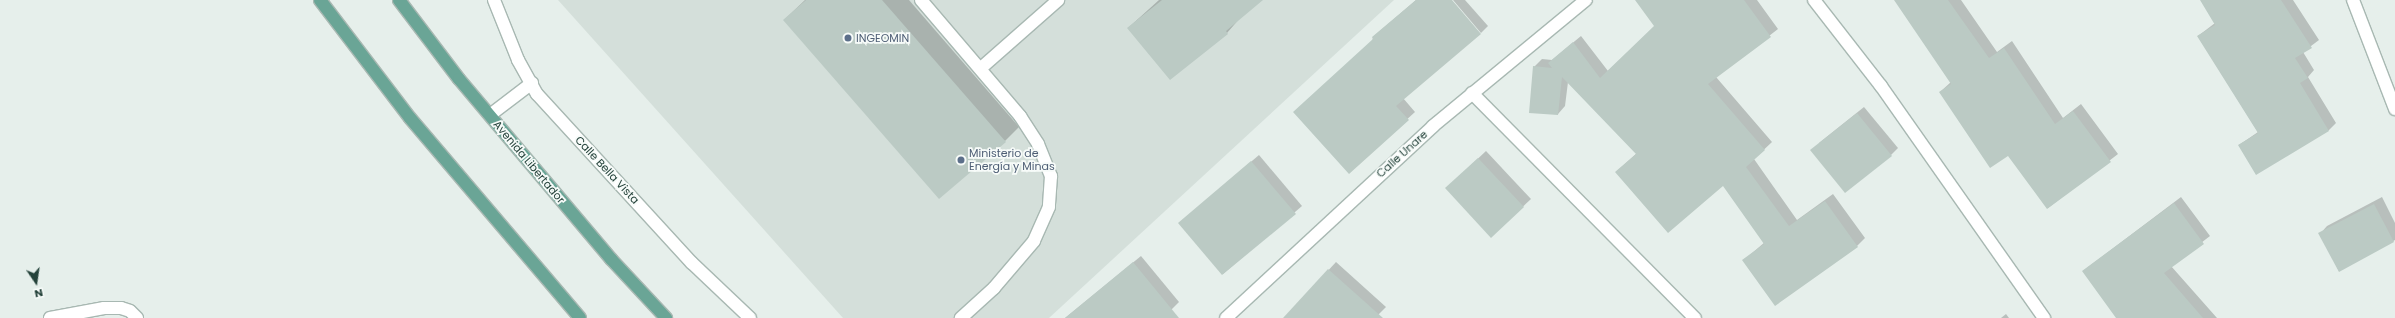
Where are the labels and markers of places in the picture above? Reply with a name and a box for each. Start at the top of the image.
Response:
place label: INGEOMIN [856,31,909,45]
marker: INGEOMIN [843,33,853,43]
place label: Ministerio de Energía y Minas [969,147,1055,173]
marker: Ministerio de Energía y Minas [956,155,966,165]

